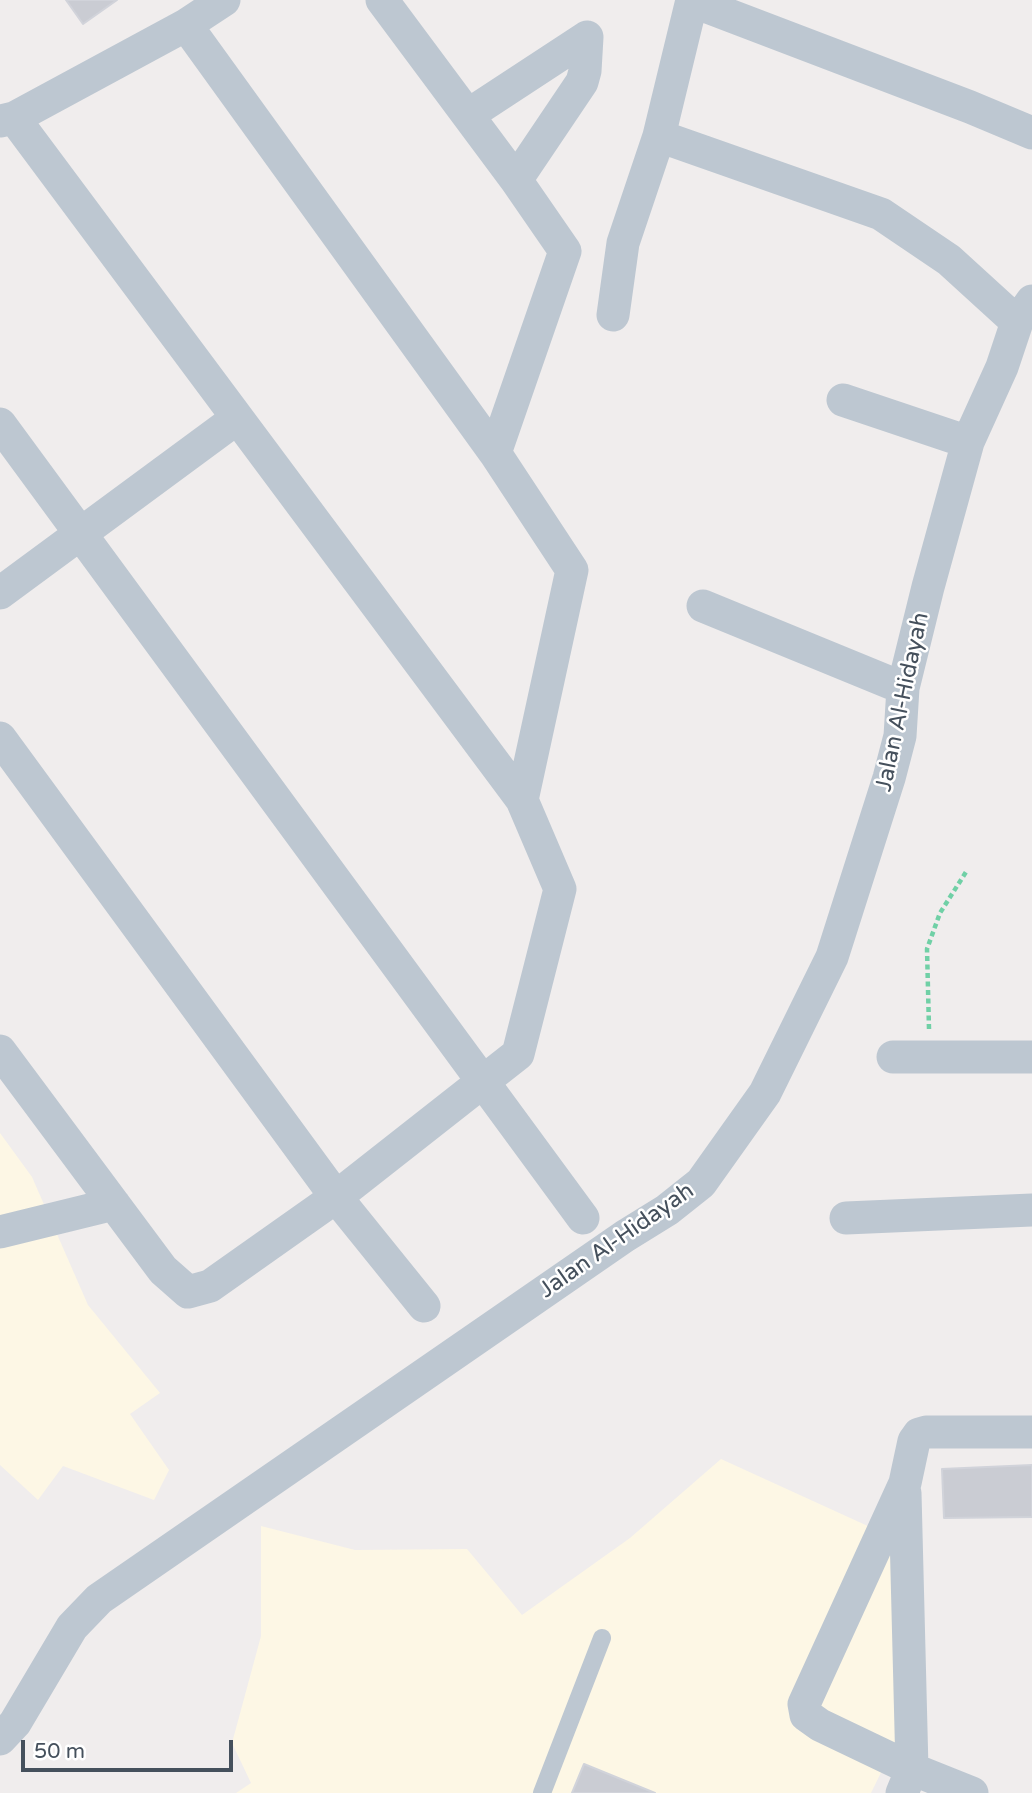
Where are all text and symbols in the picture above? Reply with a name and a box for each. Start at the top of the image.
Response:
street label: Jalan Al-Hidayah [871,610,935,794]
street label: Jalan Al-Hidayah [534,1177,700,1305]
scale bar [24,1727,236,1771]
text: 50 m [34,1739,85,1764]

